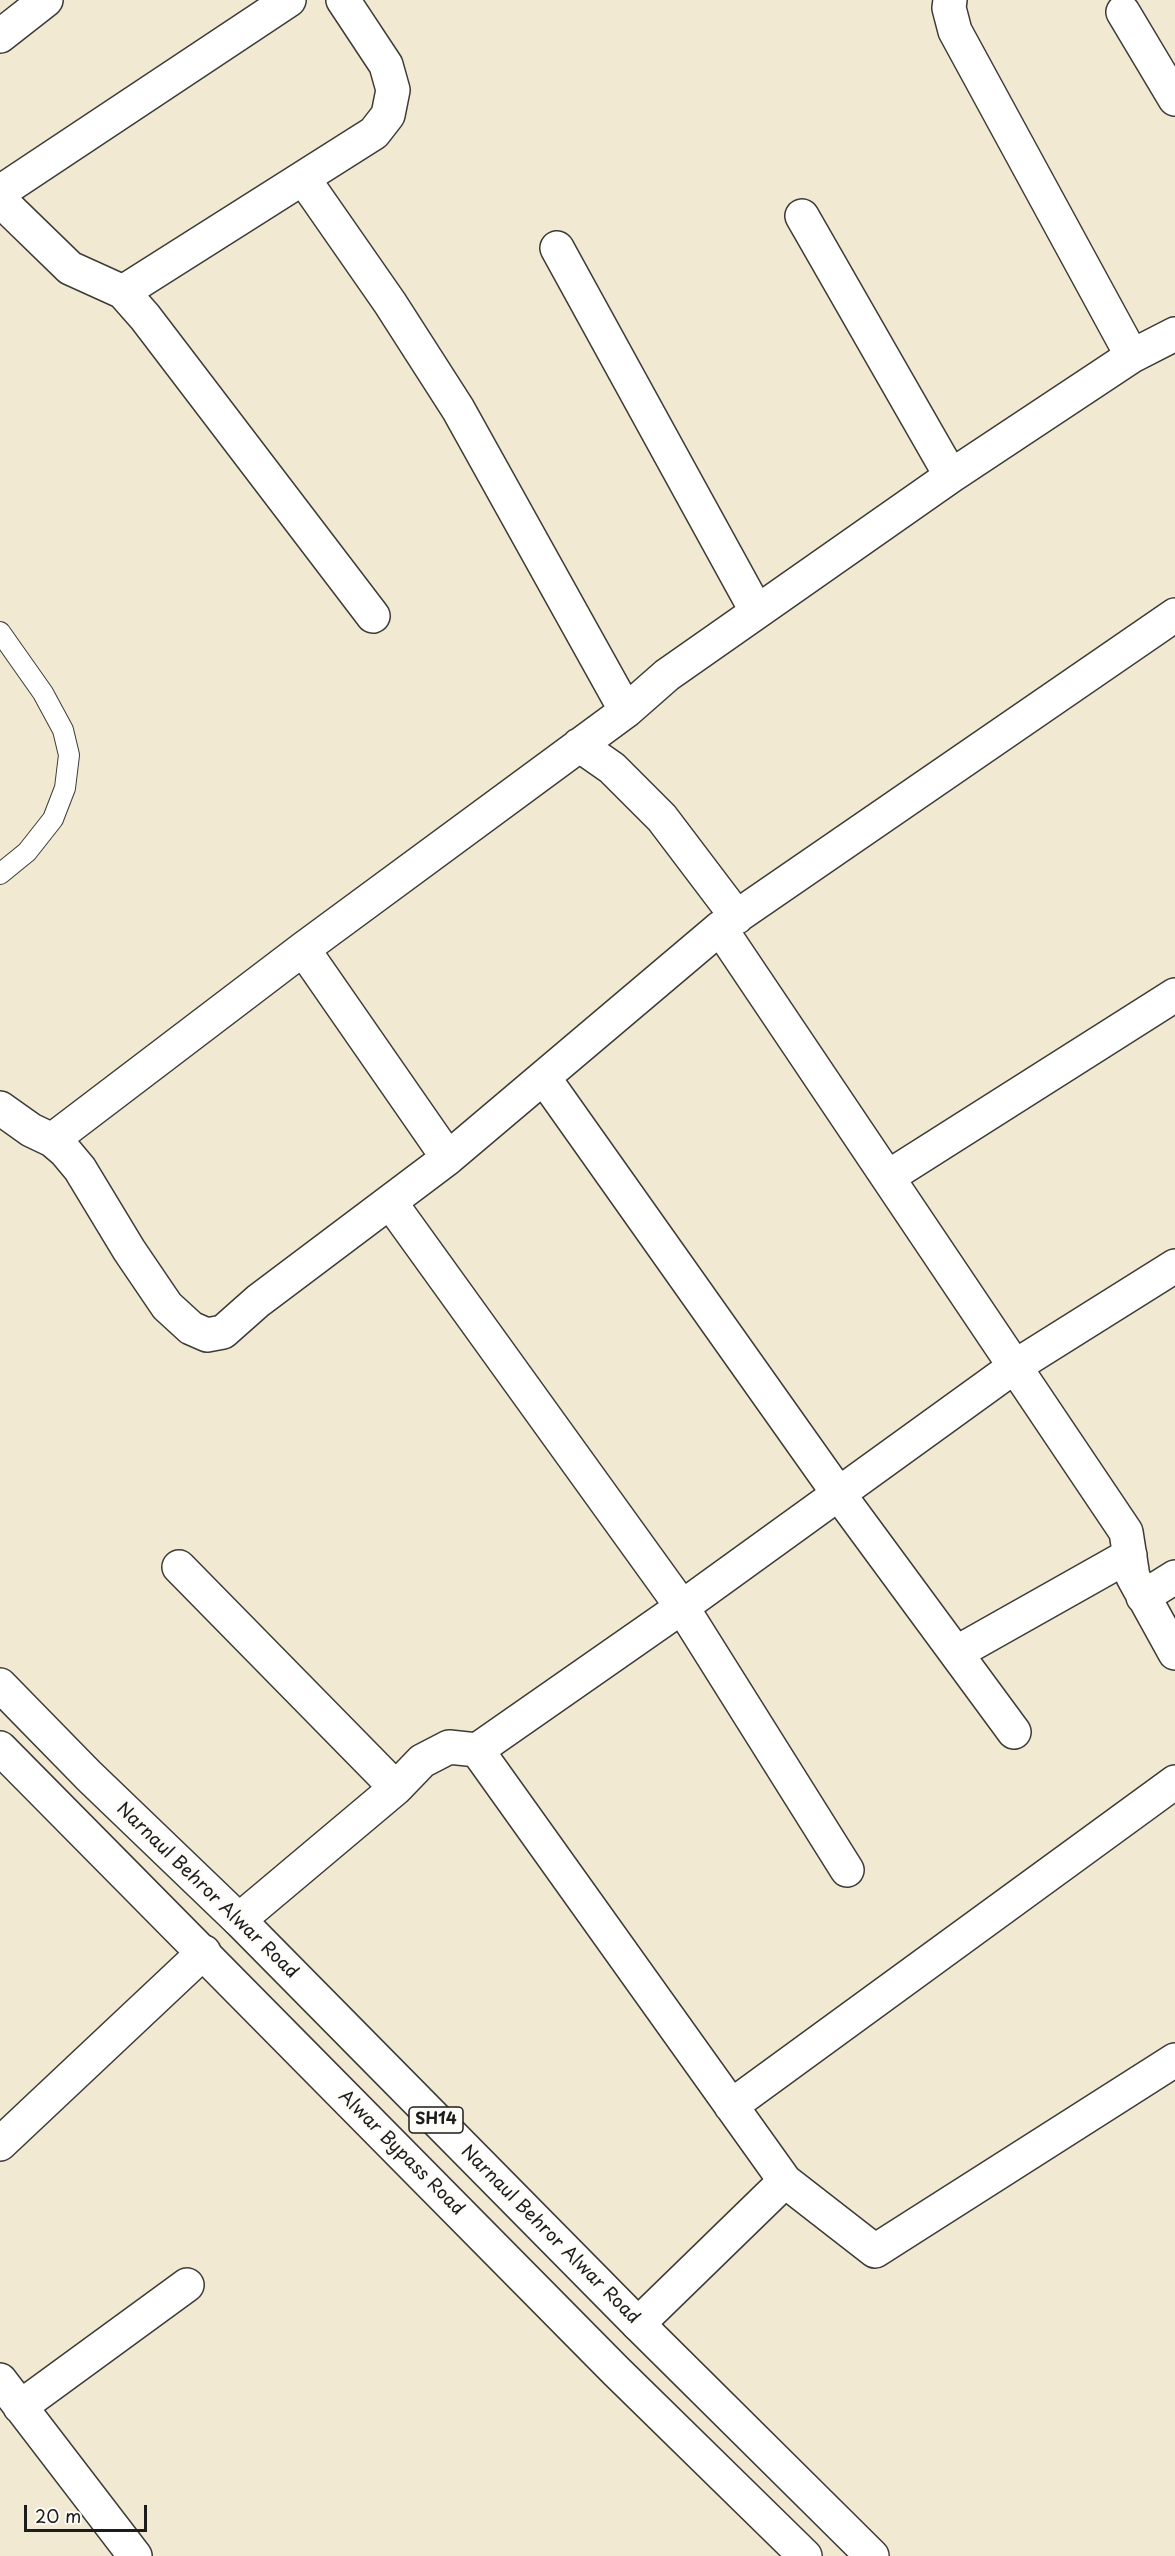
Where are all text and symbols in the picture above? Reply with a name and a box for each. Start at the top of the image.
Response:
street label: Narnaul Behror Alwar Road [112,1799,302,1983]
street label: Alwar Bypass Road [334,2086,468,2220]
road number: SH14 [409,2107,463,2133]
street label: Narnaul Behror Alwar Road [456,2141,644,2329]
scale bar [27,2493,150,2531]
text: 20 m [35,2502,81,2529]

